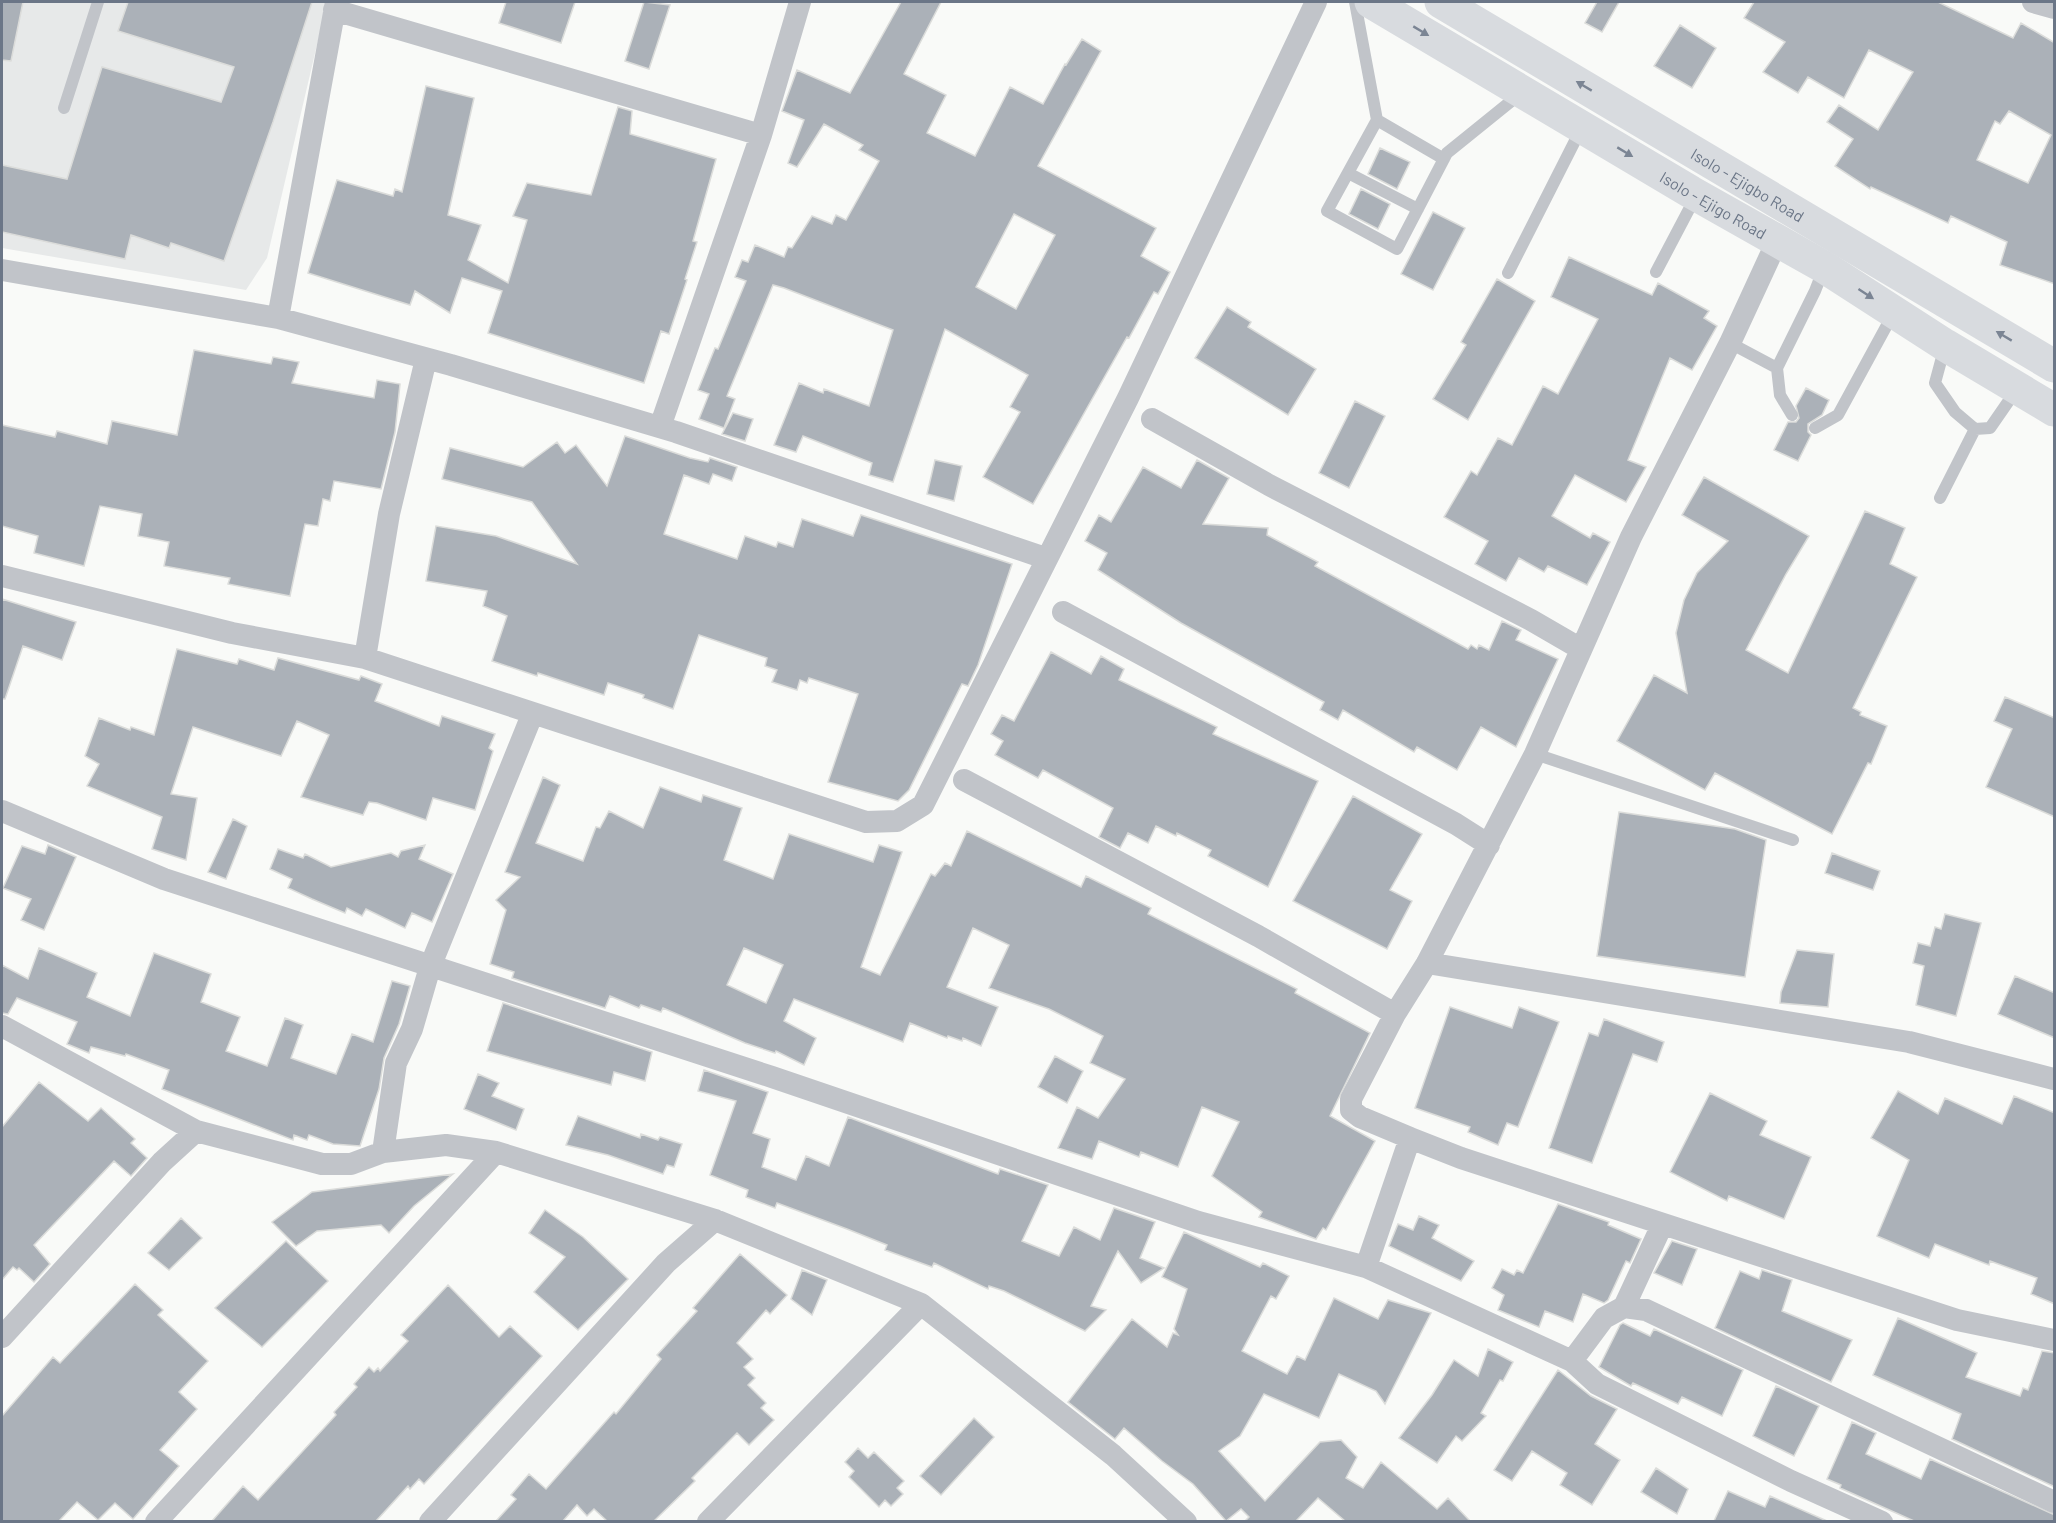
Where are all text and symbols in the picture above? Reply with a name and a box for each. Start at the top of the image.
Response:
one-way arrow [1413,26,1429,37]
one-way arrow [1576,81,1592,92]
street label: Isolo - Ejigbo Road [1688,143,1808,225]
one-way arrow [1617,147,1634,157]
street label: Isolo - Ejigo Road [1657,167,1770,242]
one-way arrow [1857,288,1873,300]
one-way arrow [1996,330,2012,341]

